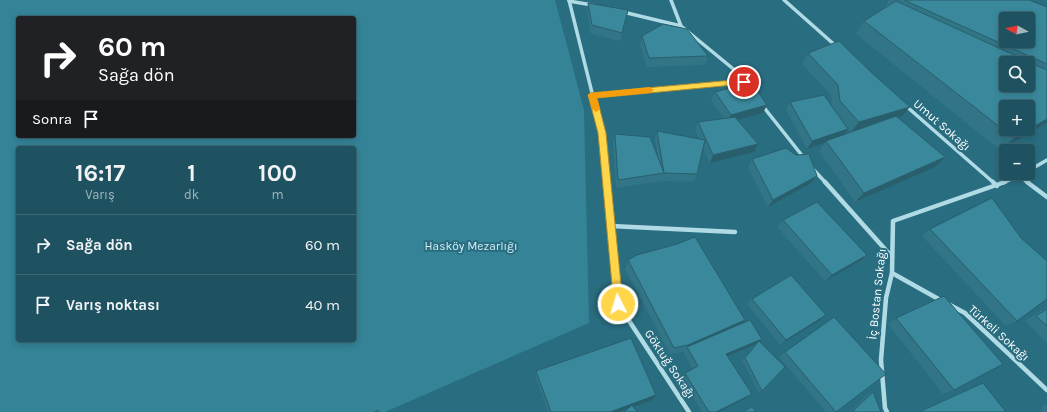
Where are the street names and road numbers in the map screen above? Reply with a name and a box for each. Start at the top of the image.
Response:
street label: Umut Sokağı [911,96,973,154]
street label: İç Bostan Sokağı [865,248,889,340]
street label: Türkeli Sokağı [966,302,1032,364]
street label: Göktuğ Sokağı [642,327,698,401]

